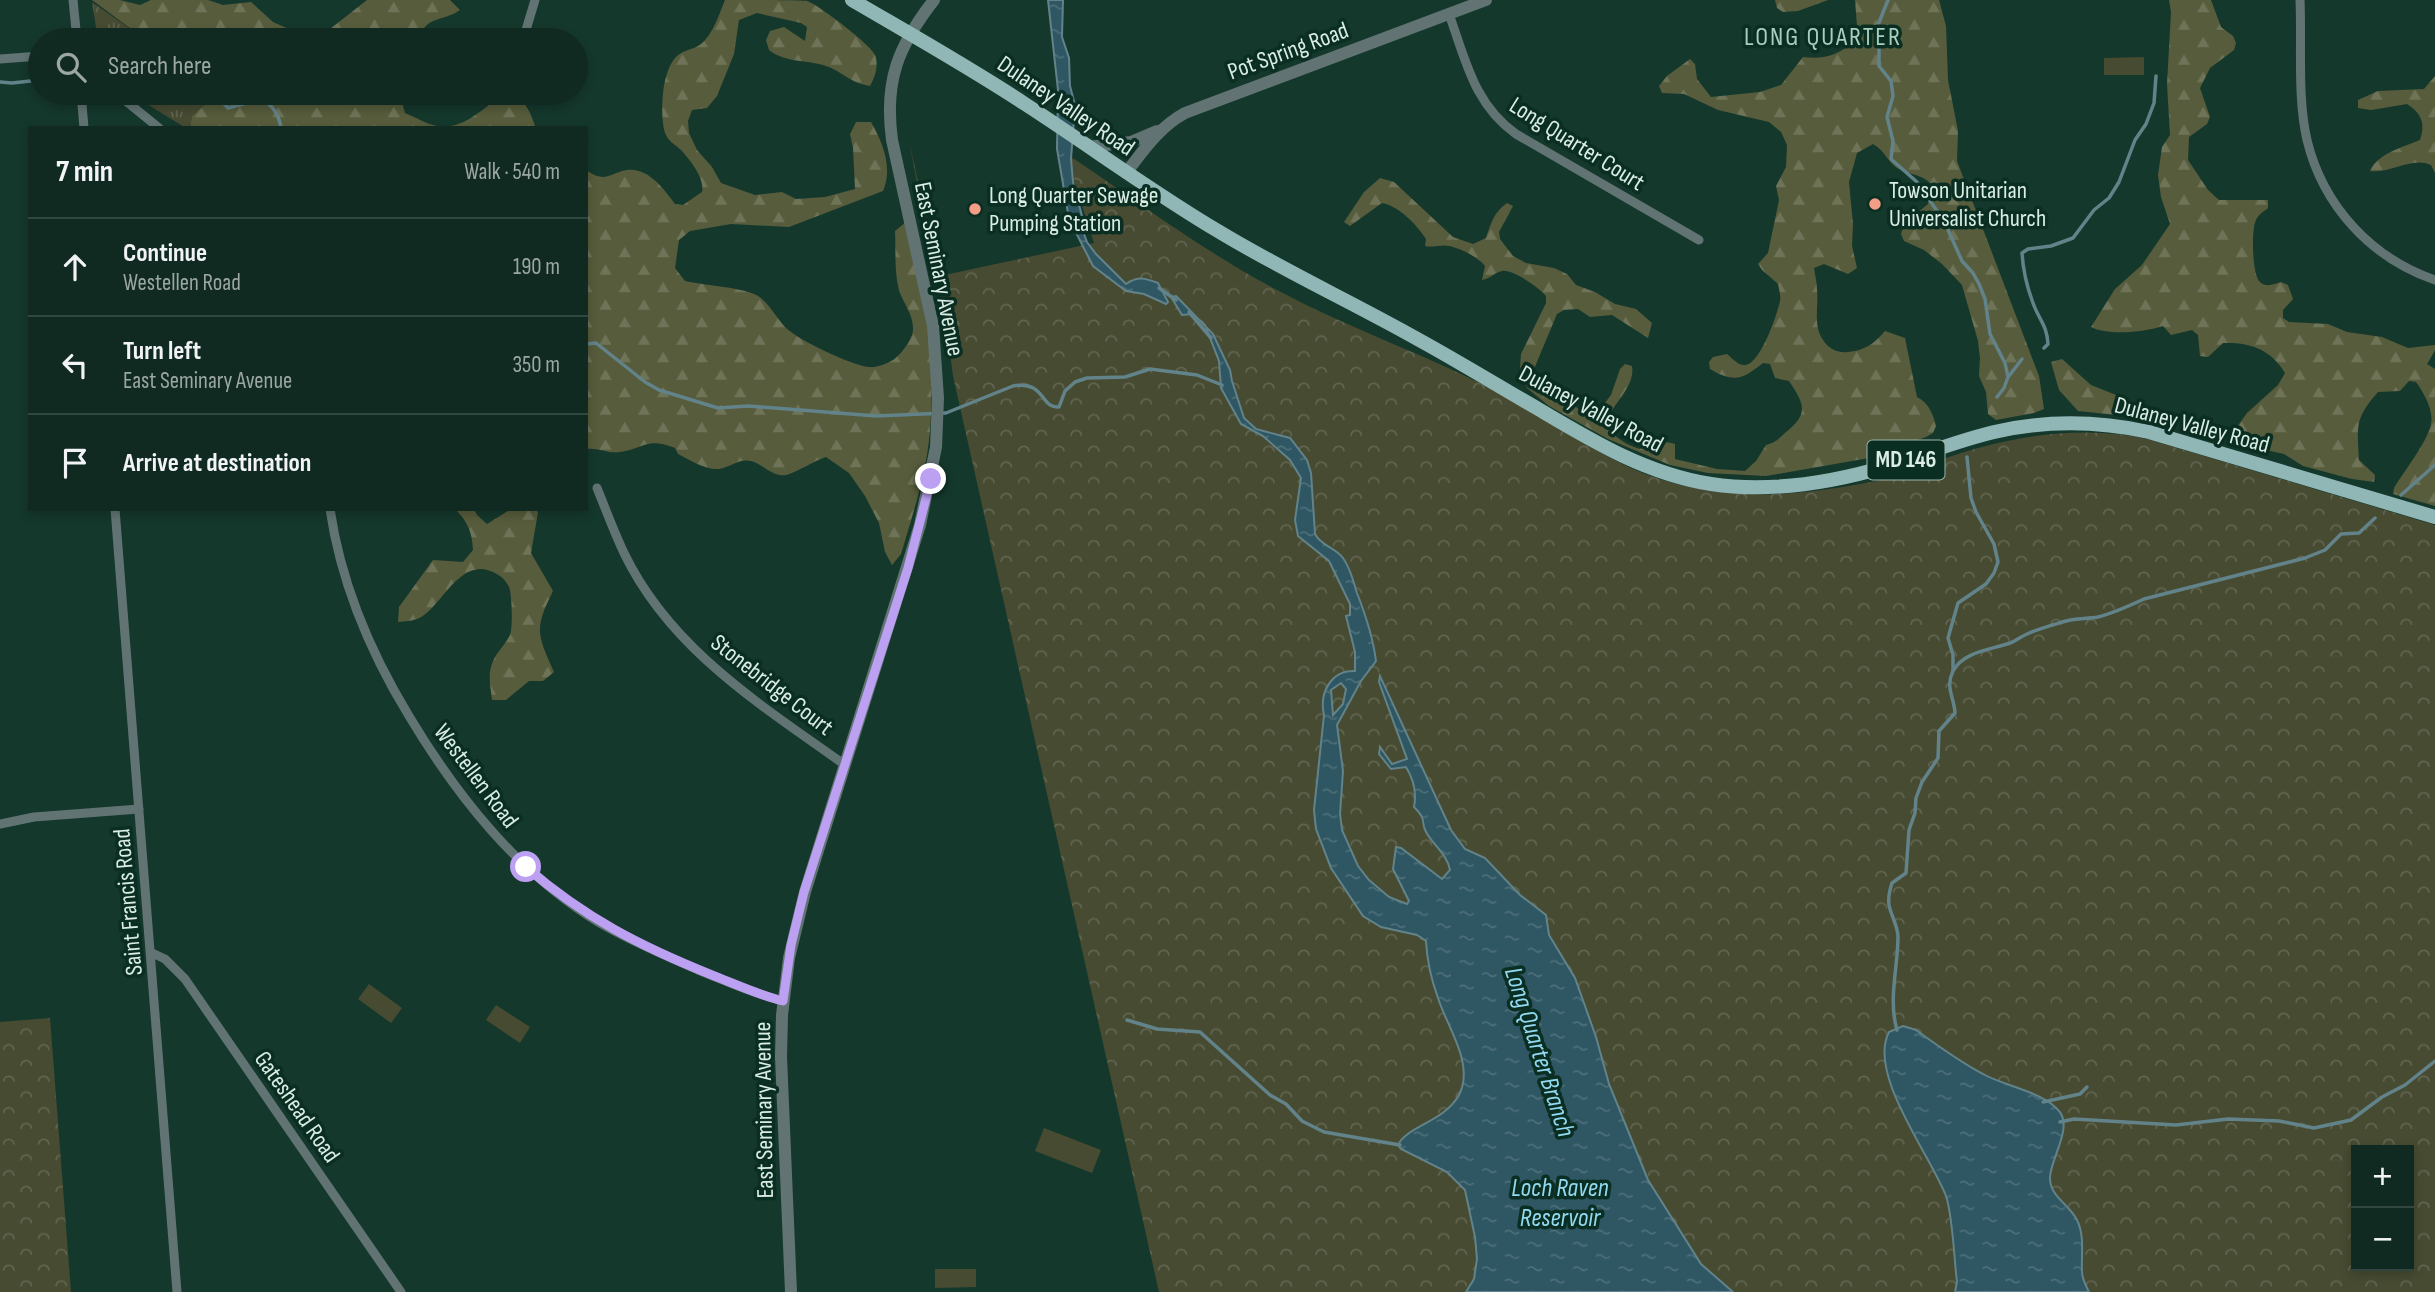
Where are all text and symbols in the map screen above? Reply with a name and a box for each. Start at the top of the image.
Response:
street label: Pot Spring Road [1224,16,1352,86]
district label: LONG QUARTER [1744,22,1902,53]
search box [28,28,588,105]
icon: search [52,48,90,86]
street label: Dulaney Valley Road [992,49,1140,163]
text: Search here [108,51,211,82]
street label: Long Quarter Court [1504,91,1650,197]
text: 7 min [56,154,113,190]
text: Walk · 540 m [464,158,560,186]
place label: Towson Unitarian Universalist Church [1889,176,2046,233]
street label: East Seminary Avenue [908,180,970,358]
place label: Long Quarter Sewage Pumping Station [989,181,1158,238]
marker: Towson Unitarian Universalist Church [1867,196,1883,212]
marker: Long Quarter Sewage Pumping Station [967,201,983,217]
text: Continue [123,238,207,269]
icon: ahead [56,248,94,286]
text: 190 m [513,253,560,281]
text: Westellen Road [123,269,241,297]
text: Turn left [123,336,201,367]
icon: left [56,346,94,384]
text: 350 m [512,351,560,379]
street label: Dulaney Valley Road [1514,359,1668,459]
text: East Seminary Avenue [123,367,292,395]
street label: Dulaney Valley Road [2111,390,2273,460]
road number: MD 146 [1868,440,1944,480]
icon: arrive [56,444,94,482]
text: Arrive at destination [123,448,311,479]
route end [915,463,946,494]
street label: Stonebridge Court [705,628,839,742]
street label: Westellen Road [427,718,525,834]
street label: Saint Francis Road [107,827,149,977]
route start [510,851,541,882]
water label: Long Quarter Branch [1497,963,1581,1141]
street label: East Seminary Avenue [748,1021,780,1199]
street label: Gateshead Road [248,1046,346,1168]
map controls [2351,1145,2414,1271]
button: + [2351,1145,2414,1208]
water label: Loch Raven Reservoir [1511,1173,1609,1234]
button: − [2351,1208,2414,1271]

